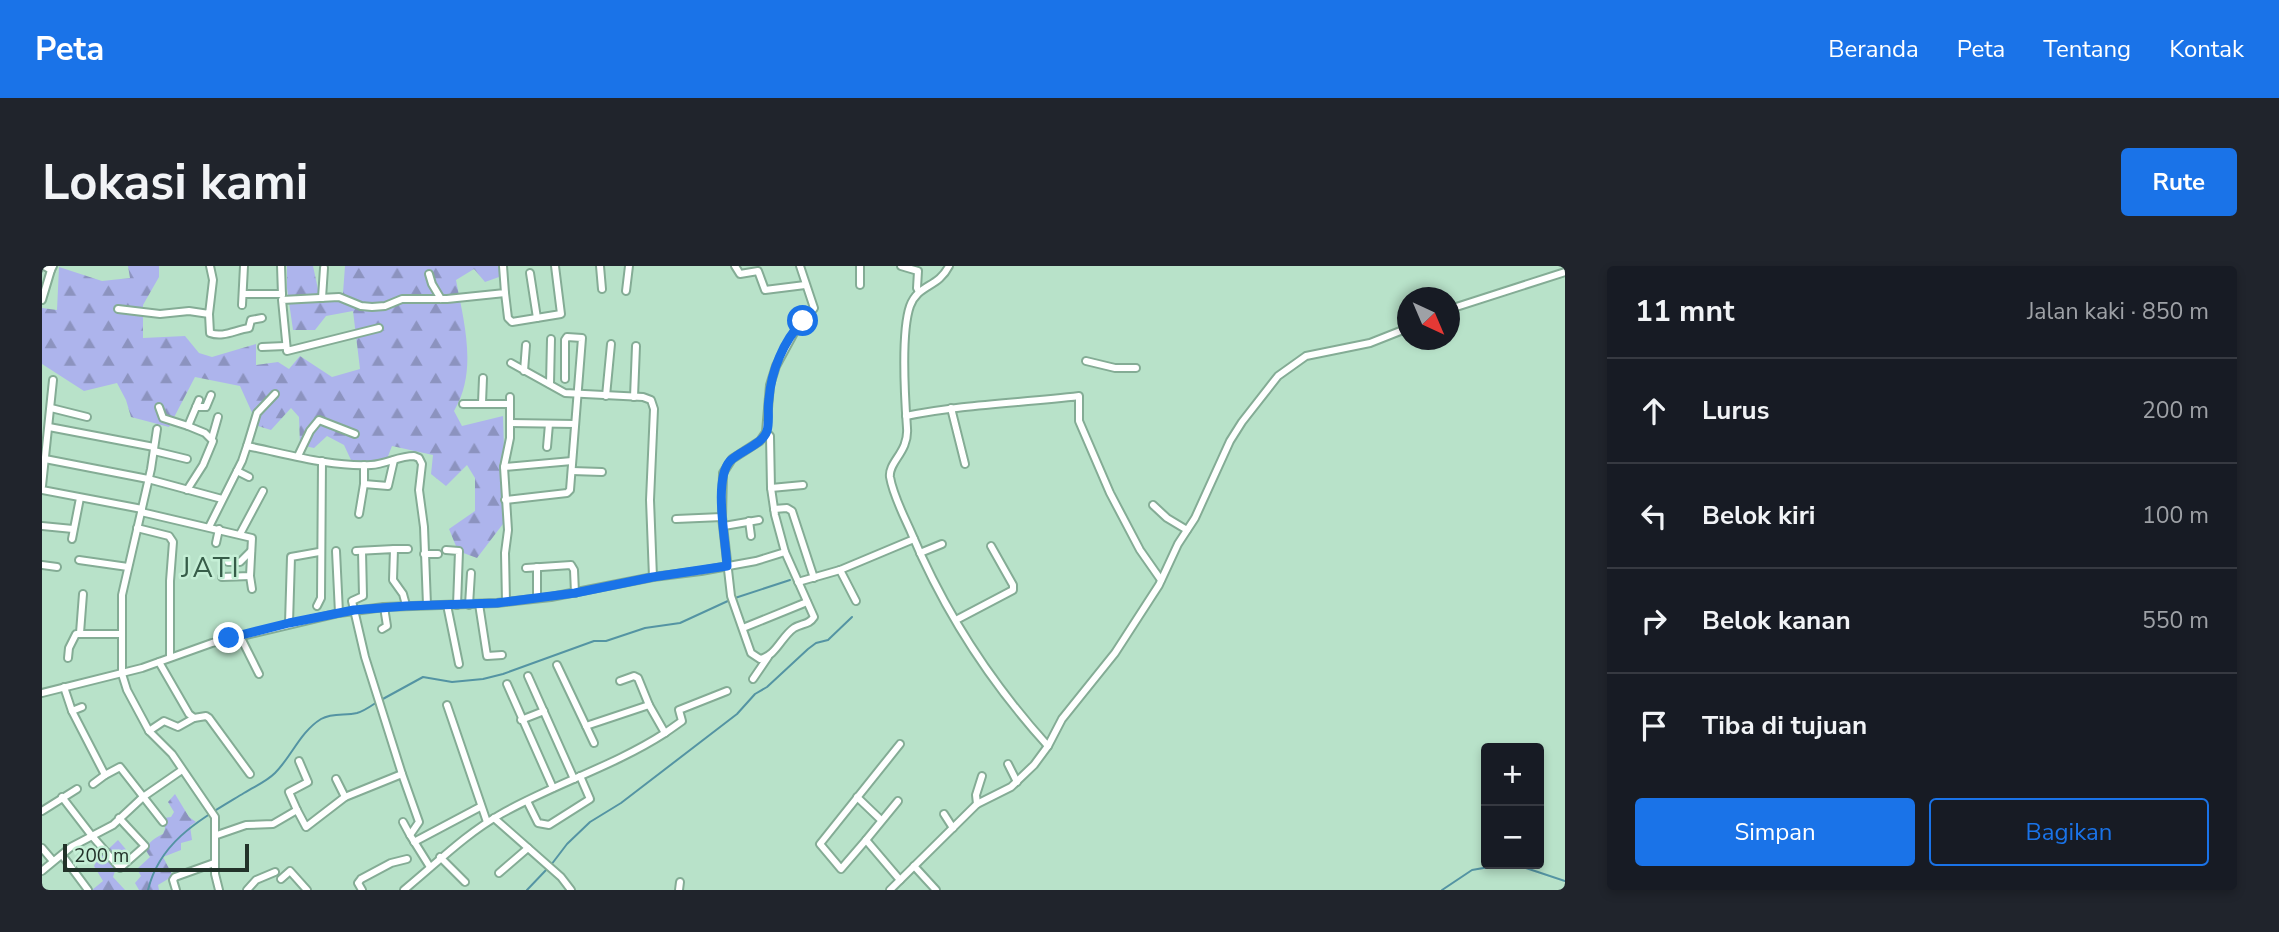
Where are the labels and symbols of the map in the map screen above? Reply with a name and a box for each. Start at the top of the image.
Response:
north arrow [1397,287,1460,350]
route start [787,305,818,336]
district label: JATI [180,549,241,587]
route end [213,622,244,653]
scale bar [63,841,248,873]

